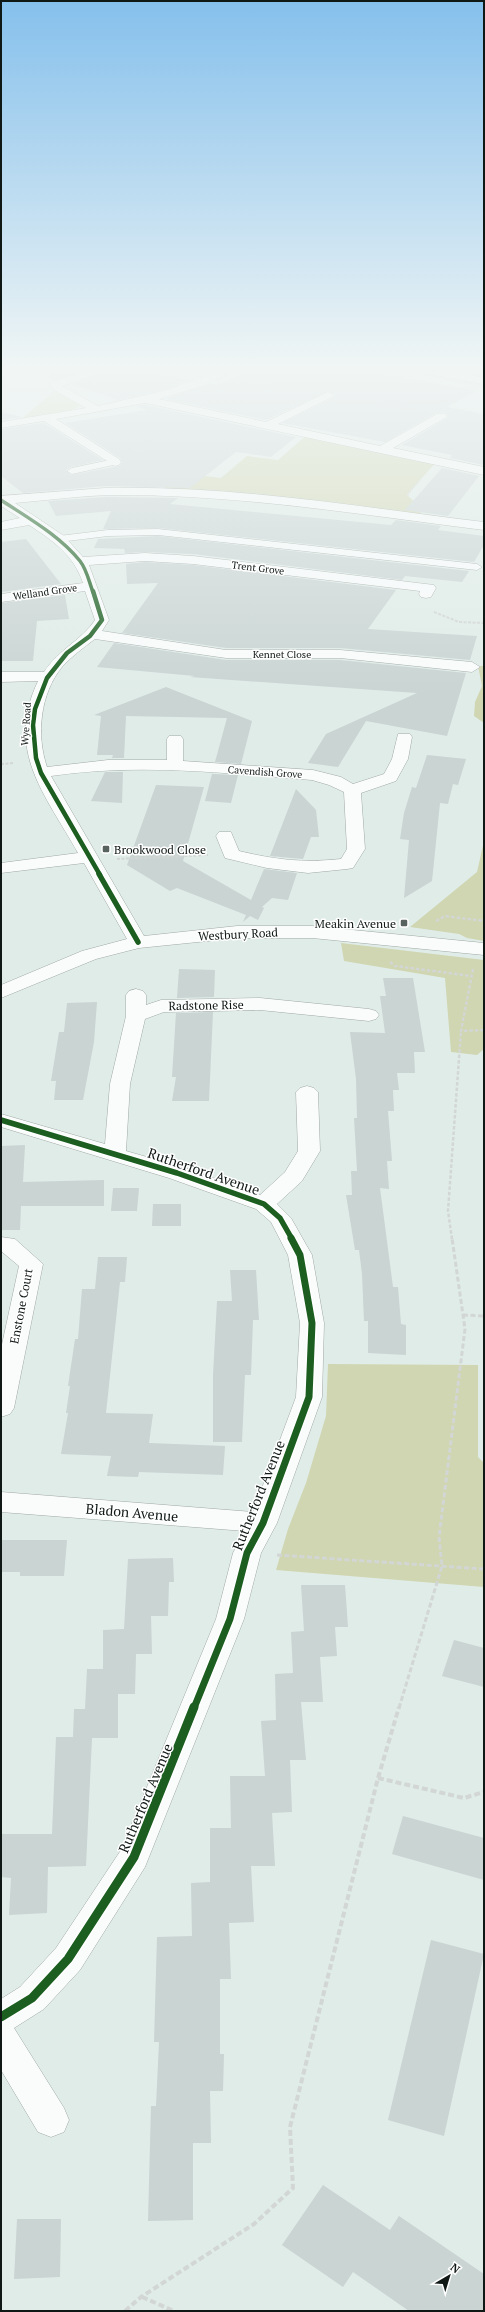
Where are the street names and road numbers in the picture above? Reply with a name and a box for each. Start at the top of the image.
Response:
street label: Trent Grove [231,558,285,578]
street label: Welland Grove [12,581,78,603]
street label: Kennet Close [253,648,311,661]
street label: Wye Road [18,701,34,746]
street label: Cavendish Grove [227,763,303,781]
street label: Westbury Road [198,924,279,944]
street label: Radstone Rise [168,997,244,1013]
street label: Rutherford Avenue [146,1143,262,1199]
street label: Enstone Court [6,1266,36,1345]
street label: Rutherford Avenue [227,1437,289,1553]
street label: Bladon Avenue [85,1498,179,1526]
street label: Rutherford Avenue [113,1740,177,1856]

